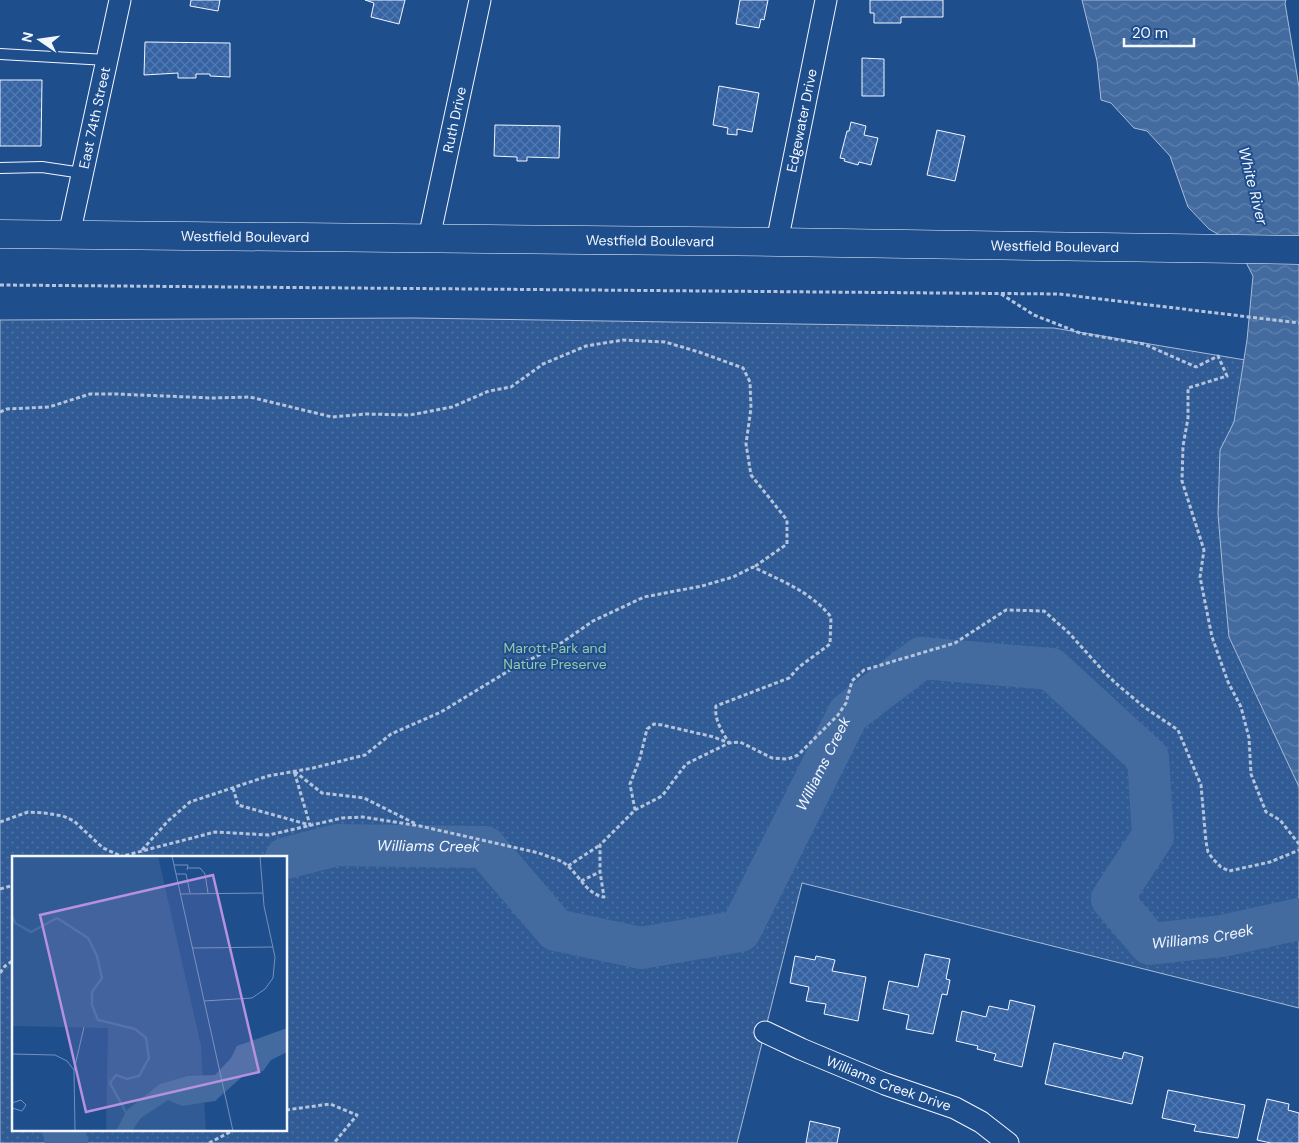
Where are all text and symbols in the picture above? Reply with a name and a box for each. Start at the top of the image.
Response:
north arrow [15,15,65,65]
scale bar [1124,15,1194,47]
text: 20 m [1132,23,1168,43]
text: N [17,30,37,44]
street label: East 74th Street [75,65,114,170]
street label: Edgewater Drive [782,67,821,174]
street label: Ruth Drive [439,85,470,154]
water label: White River [1234,145,1272,227]
street label: Westfield Boulevard [181,227,309,246]
street label: Westfield Boulevard [586,231,714,250]
street label: Westfield Boulevard [991,236,1119,256]
park label: Marott Park and Nature Preserve [503,639,607,673]
water label: Williams Creek [791,713,855,814]
water label: Williams Creek [377,836,480,857]
inset map [12,856,288,1130]
water label: Williams Creek [1151,919,1256,954]
street label: Williams Creek Drive [823,1051,954,1115]

